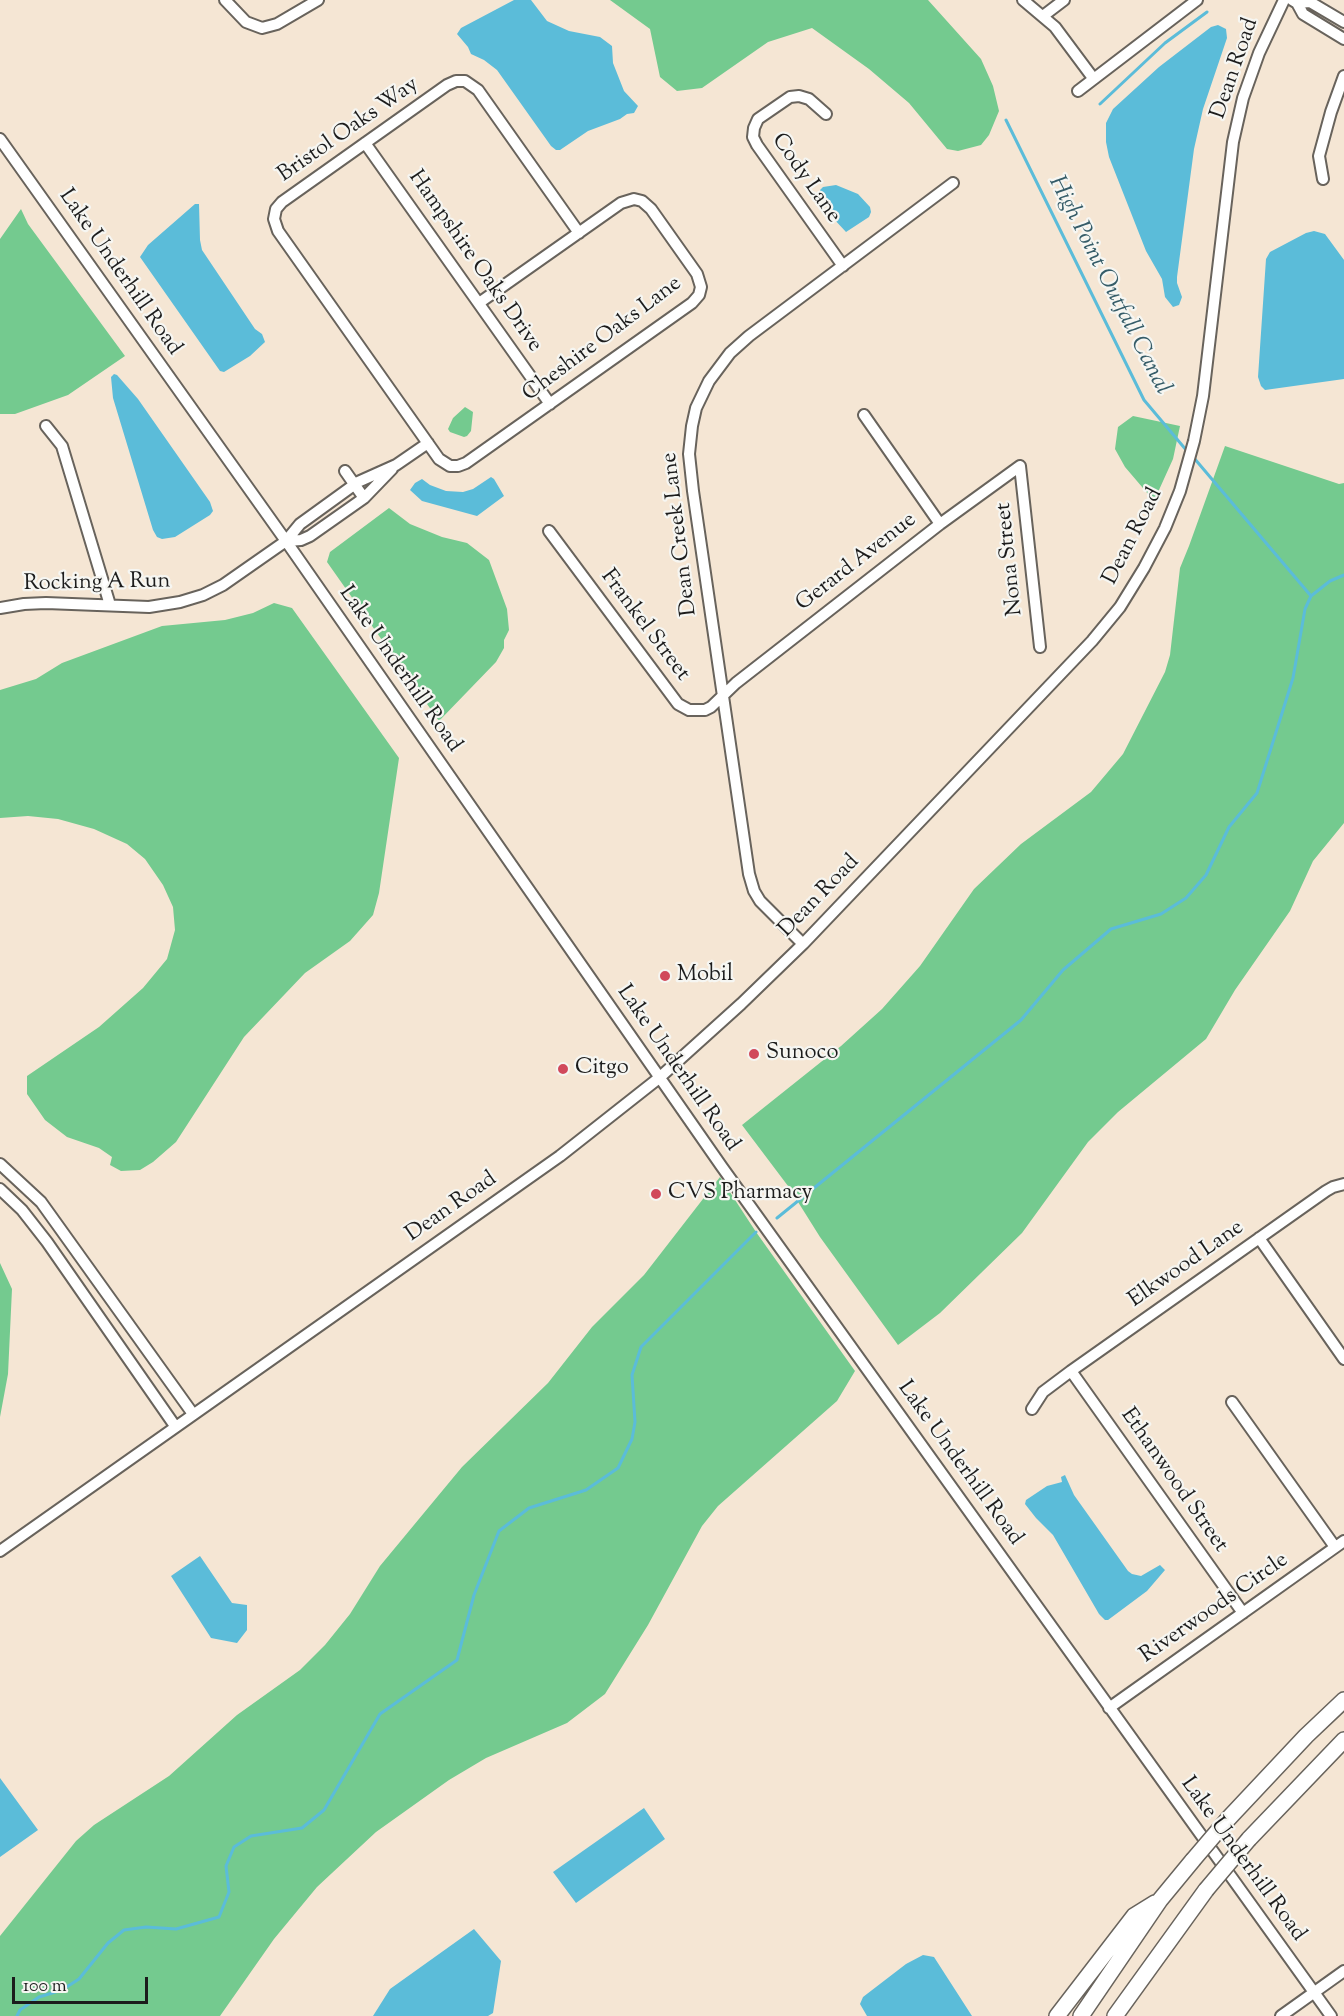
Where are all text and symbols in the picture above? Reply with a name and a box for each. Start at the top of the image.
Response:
street label: Dean Road [1206,15,1266,123]
street label: Bristol Oaks Way [274,73,424,189]
street label: Cody Lane [765,129,845,229]
street label: Hampshire Oaks Drive [401,166,547,358]
water label: High Point Outfall Canal [1040,172,1176,400]
street label: Lake Underhill Road [52,185,186,361]
street label: Cheshire Oaks Lane [518,272,688,408]
street label: Dean Creek Lane [658,451,704,617]
street label: Dean Road [1098,484,1170,590]
street label: Nona Street [992,501,1030,617]
street label: Gerard Avenue [792,508,922,618]
street label: Frankel Street [594,565,694,687]
street label: Rocking A Run [23,570,171,598]
street label: Lake Underhill Road [332,582,466,758]
street label: Dean Road [774,850,866,944]
place label: Mobil [677,963,733,989]
marker: Mobil [658,969,672,983]
street label: Lake Underhill Road [610,981,744,1157]
place label: Sunoco [766,1041,839,1067]
marker: Sunoco [747,1047,761,1061]
place label: Citgo [575,1056,629,1082]
marker: Citgo [556,1062,570,1076]
street label: Dean Road [401,1167,503,1249]
place label: CVS Pharmacy [668,1181,812,1207]
marker: CVS Pharmacy [649,1187,663,1201]
street label: Elkwood Lane [1124,1216,1250,1314]
street label: Lake Underhill Road [890,1377,1028,1551]
street label: Ethanwood Street [1113,1404,1233,1558]
street label: Riverwoods Circle [1136,1548,1294,1670]
street label: Lake Underhill Road [1173,1773,1311,1947]
scale bar [15,1965,152,2003]
text: 100 m [23,1974,67,2000]

